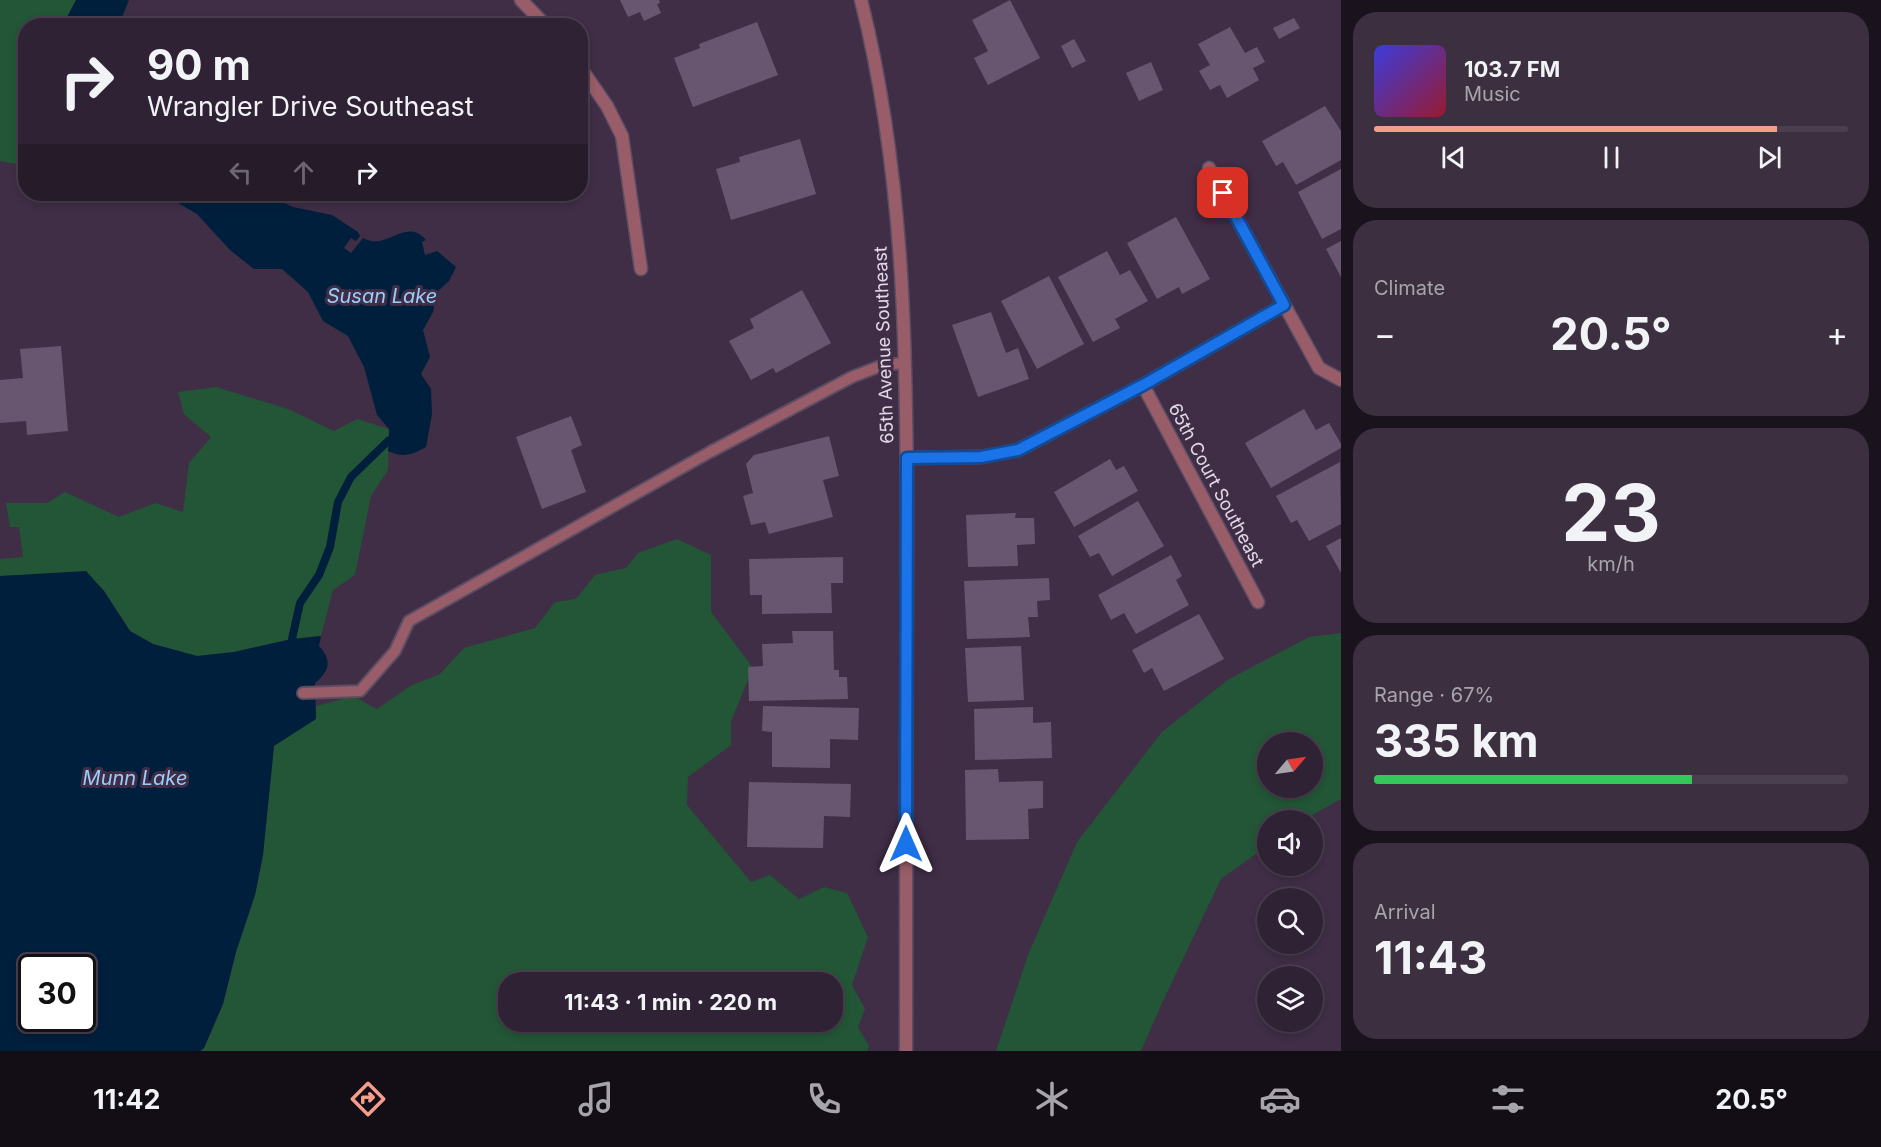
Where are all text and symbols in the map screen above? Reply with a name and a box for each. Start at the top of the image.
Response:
text: 90 m [147,39,251,90]
icon: right [48,42,126,120]
text: 103.7 FM [1464,56,1560,82]
text: Music [1464,82,1521,106]
text: Wrangler Drive Southeast [147,90,474,123]
icon: previous [1437,141,1470,174]
icon: pause [1595,141,1628,174]
icon: next [1753,141,1786,174]
icon: left [224,156,257,189]
icon: ahead [287,156,320,189]
icon: right [350,156,383,189]
pin [1197,167,1248,218]
icon: arrive [1206,176,1239,209]
street label: 65th Avenue Southeast [870,246,897,444]
text: Climate [1374,276,1445,300]
water label: Susan Lake [327,284,437,308]
text: 20.5° [1550,306,1672,361]
text: − [1374,314,1396,354]
text: + [1826,314,1848,354]
street label: 65th Court Southeast [1164,399,1268,570]
text: 23 [1561,465,1661,560]
text: km/h [1587,552,1635,576]
text: Range · 67% [1374,683,1494,707]
text: 335 km [1374,713,1539,768]
north arrow [1257,732,1323,798]
map controls [1257,732,1323,1032]
water label: Munn Lake [83,766,187,790]
button: sound [1257,810,1323,876]
position arrow [874,812,938,876]
button: search [1257,888,1323,954]
text: Arrival [1374,900,1436,924]
text: 11:43 [1374,930,1487,985]
speed limit sign: 30 [18,954,96,1032]
button: layers [1257,966,1323,1032]
text: 11:43 · 1 min · 220 m [564,989,777,1015]
icon: directions [347,1078,389,1120]
icon: music [575,1078,617,1120]
icon: phone [803,1078,845,1120]
icon: climate [1031,1078,1073,1120]
icon: car [1259,1078,1301,1120]
icon: filters [1487,1078,1529,1120]
text: 11:42 [93,1083,161,1116]
text: 20.5° [1715,1083,1788,1116]

